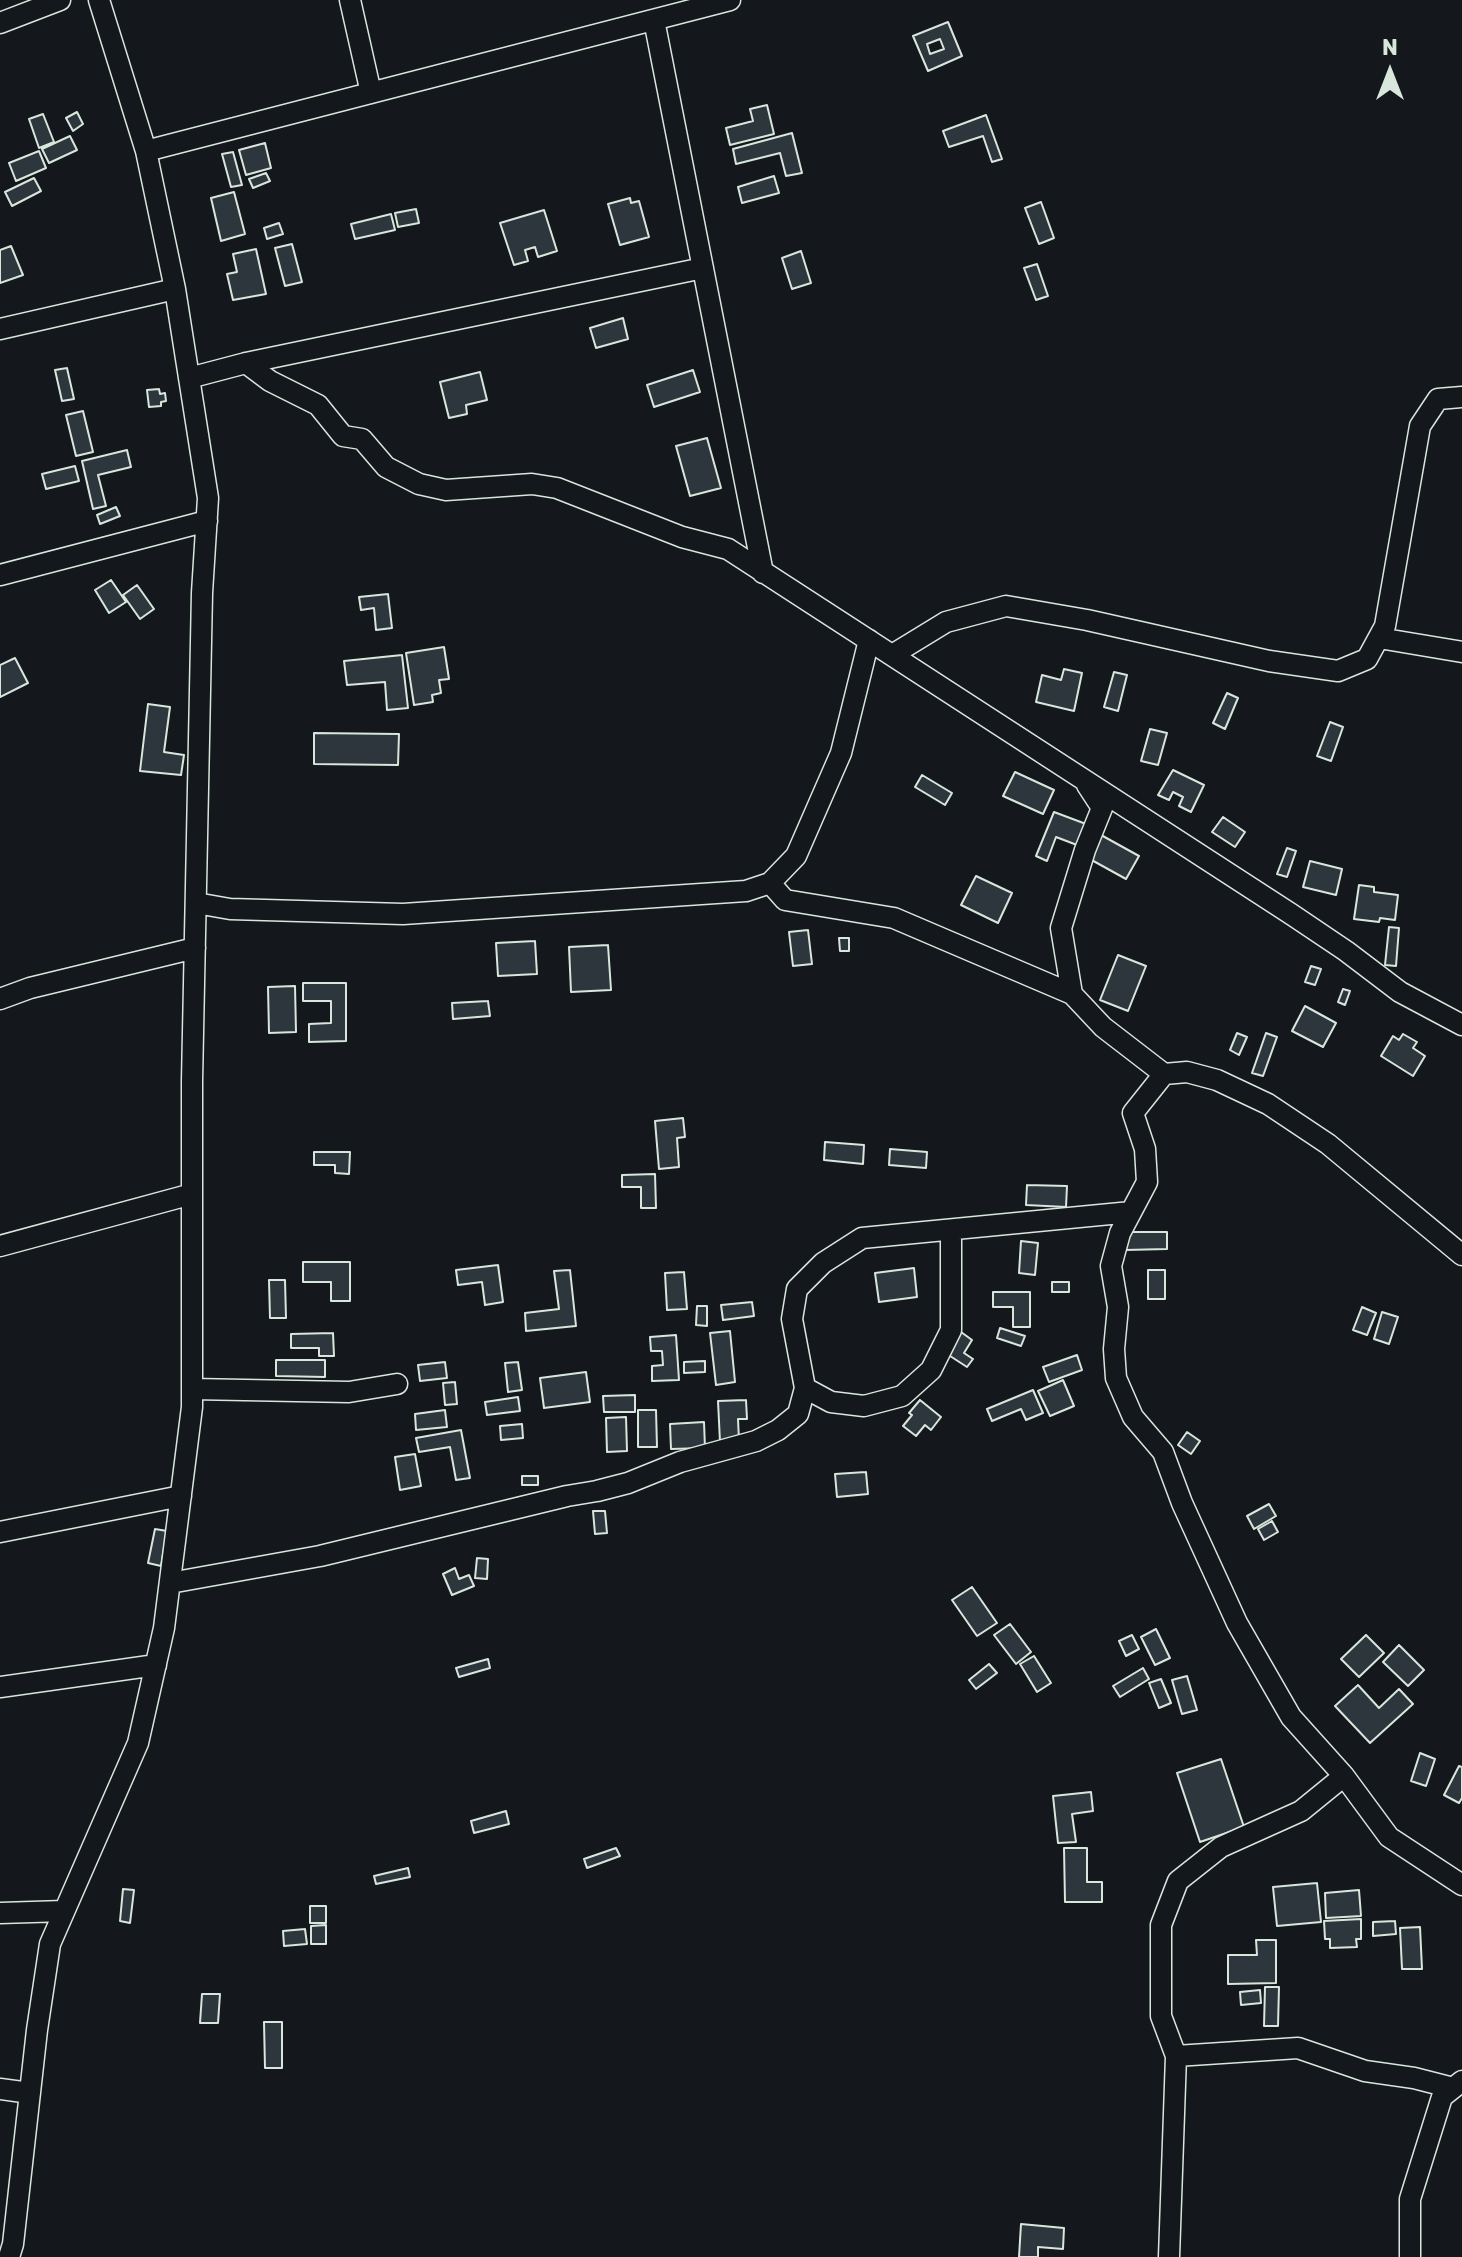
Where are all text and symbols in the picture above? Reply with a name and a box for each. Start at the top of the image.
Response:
north arrow [1350,32,1430,112]
text: N [1382,34,1398,61]

